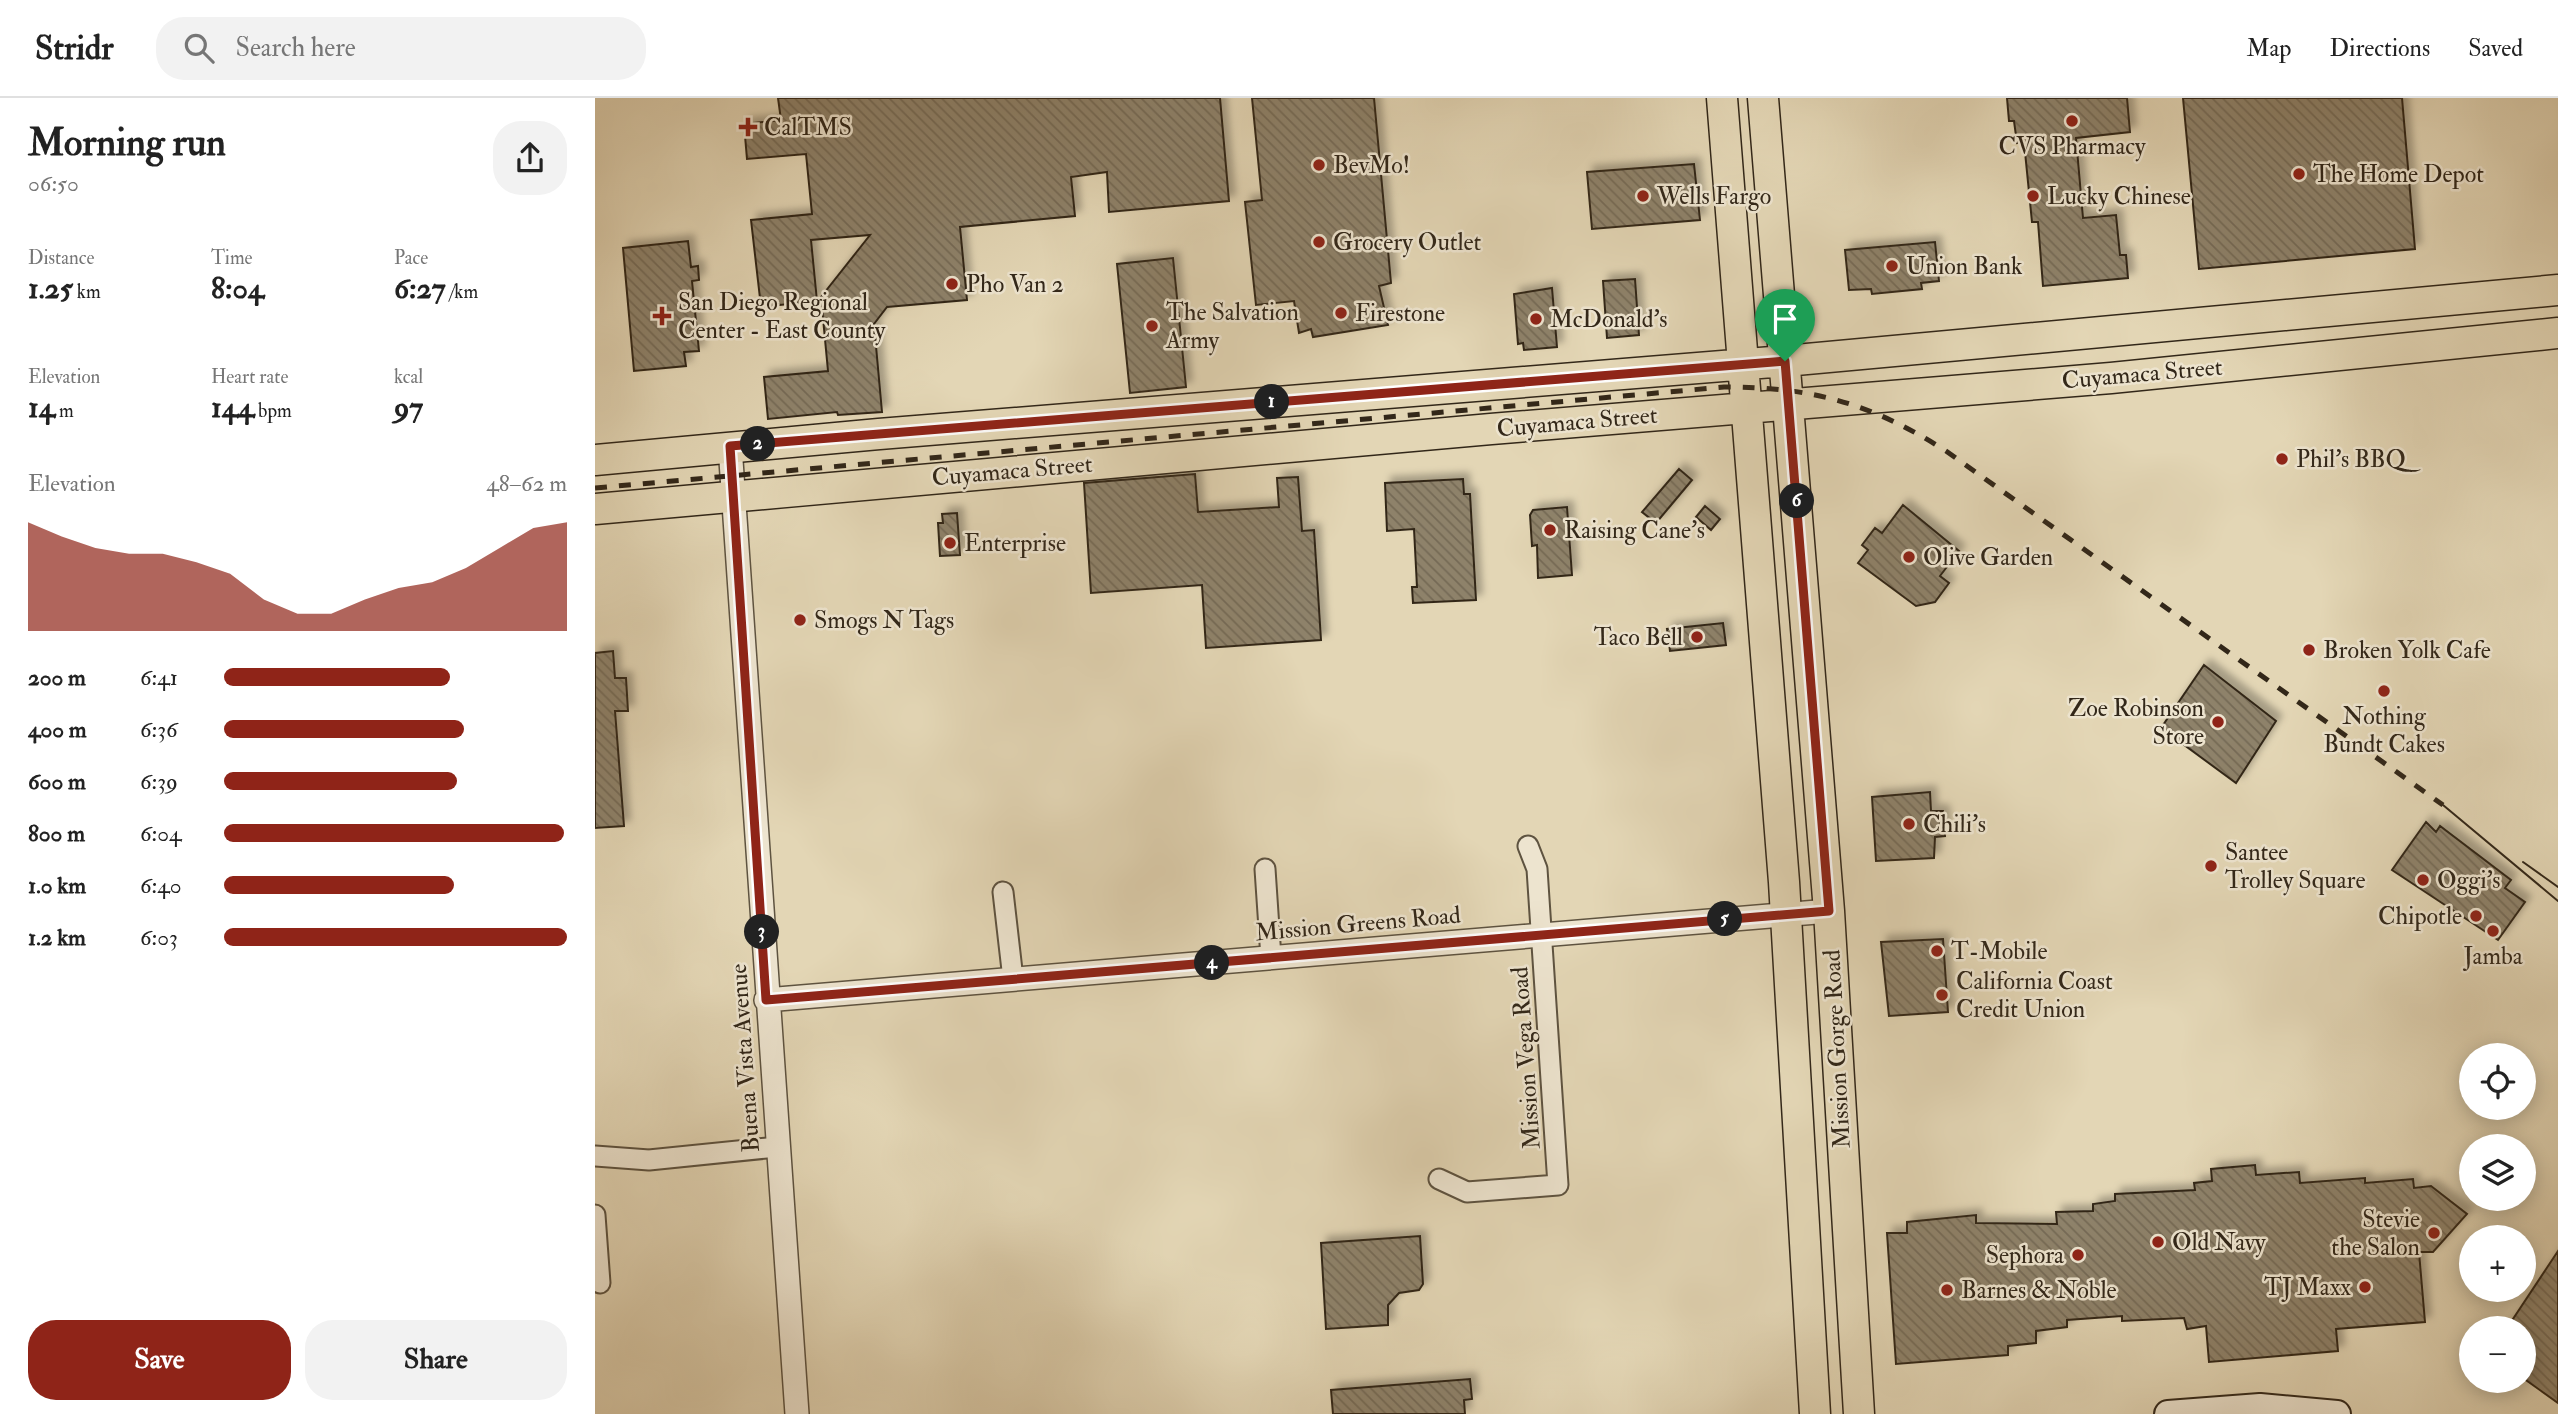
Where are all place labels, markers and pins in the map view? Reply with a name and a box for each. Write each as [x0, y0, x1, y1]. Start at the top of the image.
place label: CalTMS [764, 112, 852, 143]
marker: CVS Pharmacy [2064, 113, 2080, 129]
marker: CalTMS [738, 117, 758, 137]
place label: CVS Pharmacy [1998, 131, 2146, 162]
place label: BevMo! [1333, 150, 1410, 181]
marker: BevMo! [1311, 157, 1327, 173]
place label: The Home Depot [2313, 159, 2484, 190]
marker: The Home Depot [2291, 166, 2307, 182]
place label: Wells Fargo [1656, 181, 1771, 212]
place label: Lucky Chinese [2047, 181, 2191, 212]
marker: Wells Fargo [1635, 188, 1651, 204]
marker: Lucky Chinese [2025, 188, 2041, 204]
place label: Grocery Outlet [1333, 227, 1482, 258]
marker: Grocery Outlet [1311, 234, 1327, 250]
place label: Union Bank [1906, 251, 2023, 282]
marker: Union Bank [1884, 258, 1900, 274]
place label: Pho Van 2 [966, 269, 1064, 300]
marker: Pho Van 2 [944, 276, 960, 292]
place label: San Diego Regional Center - East County [678, 287, 886, 346]
pin [1755, 289, 1815, 361]
place label: The Salvation Army [1165, 297, 1299, 356]
place label: Firestone [1355, 298, 1445, 329]
place label: McDonald's [1550, 304, 1668, 335]
marker: Firestone [1333, 305, 1349, 321]
marker: San Diego Regional Center - East County [652, 306, 672, 326]
marker: McDonald's [1528, 311, 1544, 327]
marker: The Salvation Army [1144, 318, 1160, 334]
pin: 1 [1255, 384, 1289, 420]
pin: 2 [741, 426, 775, 462]
place label: Phil's BBQ [2296, 444, 2421, 475]
marker: Phil's BBQ [2274, 451, 2290, 467]
pin: 6 [1779, 484, 1815, 518]
place label: Raising Cane's [1564, 515, 1705, 546]
marker: Raising Cane's [1542, 522, 1558, 538]
place label: Enterprise [964, 528, 1066, 559]
marker: Enterprise [942, 535, 958, 551]
place label: Olive Garden [1923, 542, 2053, 573]
marker: Olive Garden [1901, 549, 1917, 565]
place label: Smogs N Tags [814, 605, 954, 636]
marker: Smogs N Tags [792, 612, 808, 628]
place label: Taco Bell [1594, 622, 1683, 653]
marker: Taco Bell [1689, 629, 1705, 645]
place label: Broken Yolk Cafe [2323, 635, 2491, 666]
marker: Broken Yolk Cafe [2301, 642, 2317, 658]
marker: Nothing Bundt Cakes [2376, 683, 2392, 699]
place label: Zoe Robinson Store [2068, 693, 2204, 752]
place label: Nothing Bundt Cakes [2323, 701, 2445, 760]
marker: Zoe Robinson Store [2210, 714, 2226, 730]
place label: Chili's [1923, 809, 1986, 840]
marker: Chili's [1901, 816, 1917, 832]
place label: Santee Trolley Square [2225, 837, 2365, 896]
marker: Santee Trolley Square [2203, 858, 2219, 874]
place label: Oggi's [2437, 865, 2501, 896]
marker: Oggi's [2415, 872, 2431, 888]
place label: Chipotle [2378, 901, 2462, 932]
pin: 5 [1707, 902, 1743, 936]
marker: Chipotle [2468, 908, 2484, 924]
pin: 3 [745, 914, 779, 950]
marker: Jamba [2485, 923, 2501, 939]
place label: T-Mobile [1951, 936, 2047, 967]
place label: Jamba [2462, 941, 2524, 972]
marker: T-Mobile [1929, 943, 1945, 959]
pin: 4 [1195, 946, 1229, 980]
place label: California Coast Credit Union [1956, 966, 2113, 1025]
marker: California Coast Credit Union [1934, 987, 1950, 1003]
place label: Stevie the Salon [2331, 1204, 2420, 1263]
marker: Stevie the Salon [2426, 1225, 2442, 1241]
place label: Old Navy [2172, 1227, 2266, 1258]
marker: Old Navy [2150, 1234, 2166, 1250]
place label: Sephora [1986, 1240, 2065, 1271]
marker: Sephora [2070, 1247, 2086, 1263]
place label: TJ Maxx [2264, 1272, 2351, 1303]
place label: Barnes & Noble [1961, 1275, 2117, 1306]
marker: TJ Maxx [2357, 1279, 2373, 1295]
marker: Barnes & Noble [1939, 1282, 1955, 1298]

